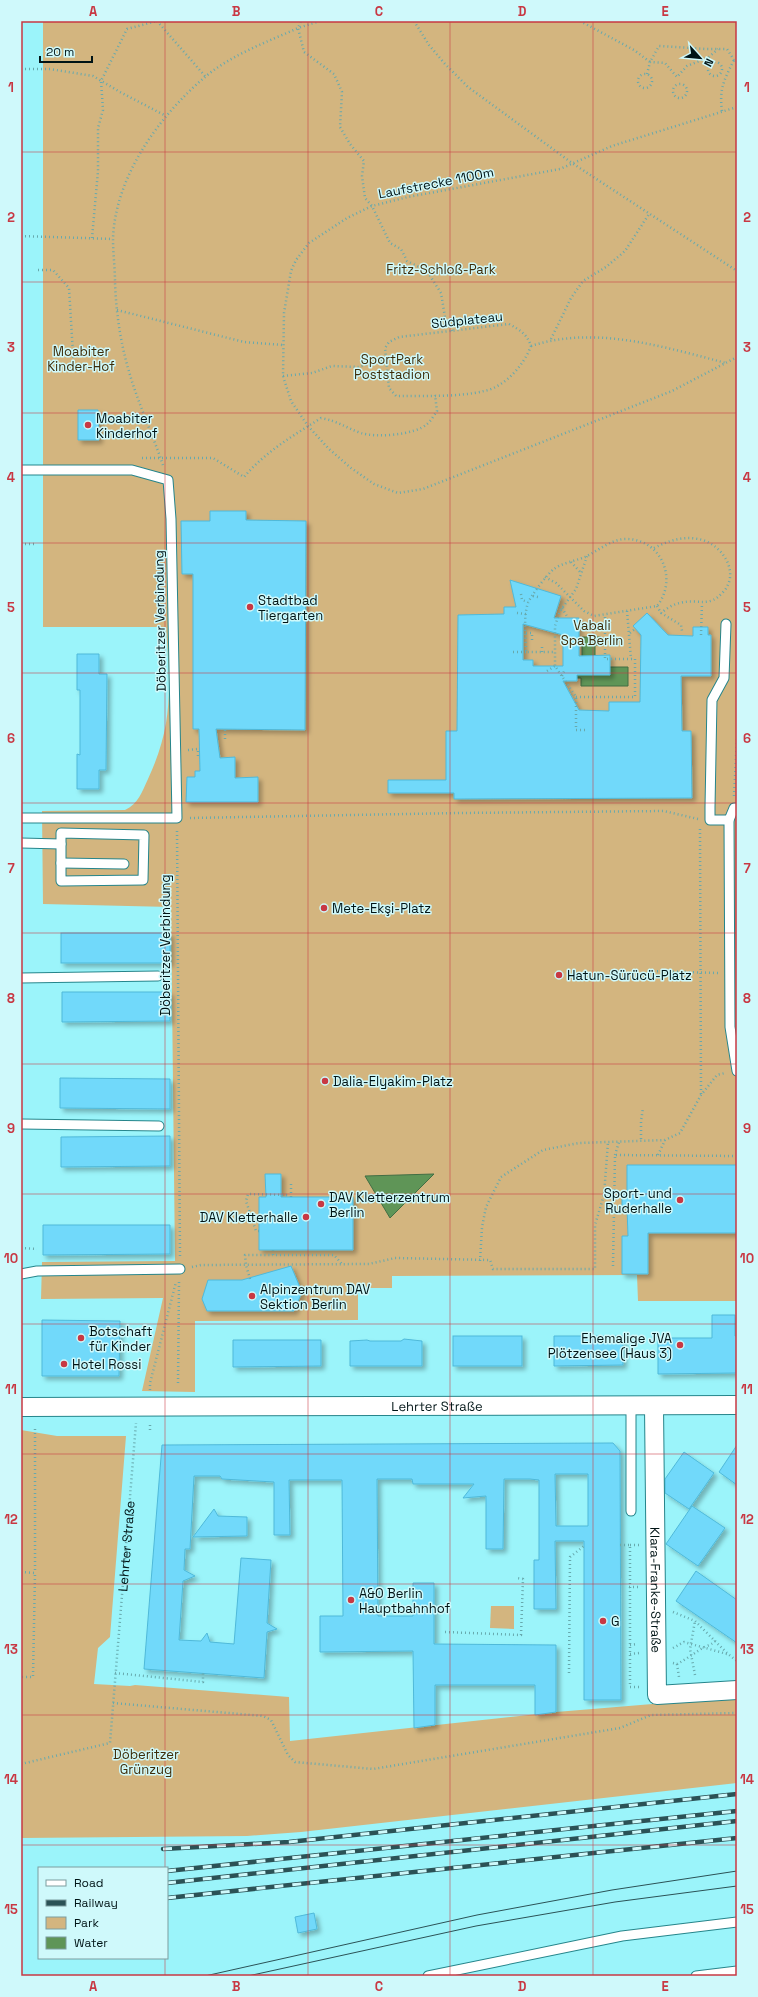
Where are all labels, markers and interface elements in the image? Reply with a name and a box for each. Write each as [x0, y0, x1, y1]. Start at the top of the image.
text: A [89, 3, 98, 20]
text: B [232, 3, 241, 20]
text: C [375, 3, 383, 20]
text: D [518, 3, 527, 20]
text: E [661, 3, 669, 20]
scale bar [40, 38, 92, 64]
north arrow [680, 38, 720, 78]
text: 20 m [46, 44, 74, 60]
text: N [701, 56, 717, 69]
text: 1 [8, 79, 14, 96]
text: 1 [744, 79, 750, 96]
street label: Laufstrecke 1100m [377, 163, 495, 203]
text: 2 [7, 209, 15, 226]
text: 2 [743, 209, 751, 226]
park label: Fritz-Schloß-Park [386, 261, 496, 278]
street label: Südplateau [430, 308, 504, 332]
text: 3 [7, 339, 15, 356]
text: 3 [743, 339, 751, 356]
park label: Moabiter Kinder-Hof [47, 343, 115, 375]
park label: SportPark Poststadion [354, 351, 430, 383]
place label: Moabiter Kinderhof [96, 410, 158, 442]
marker: Moabiter Kinderhof [83, 420, 93, 430]
text: 4 [7, 469, 15, 486]
text: 4 [743, 469, 751, 486]
street label: Döberitzer Verbindung [150, 550, 170, 692]
place label: Stadtbad Tiergarten [258, 592, 323, 624]
text: 5 [7, 599, 15, 616]
text: 5 [743, 599, 751, 616]
marker: Stadtbad Tiergarten [245, 602, 255, 612]
park label: Vabali Spa Berlin [561, 617, 623, 649]
text: 6 [7, 730, 15, 747]
text: 6 [743, 730, 751, 747]
text: 7 [7, 860, 15, 877]
text: 7 [743, 860, 751, 877]
street label: Döberitzer Verbindung [157, 874, 174, 1016]
place label: Mete-Ekşi-Platz [332, 900, 431, 917]
marker: Mete-Ekşi-Platz [319, 903, 329, 913]
place label: Hatun-Sürücü-Platz [567, 967, 692, 984]
marker: Hatun-Sürücü-Platz [554, 970, 564, 980]
text: 8 [7, 990, 15, 1007]
text: 8 [743, 990, 751, 1007]
place label: Dalia-Elyakim-Platz [333, 1073, 453, 1090]
marker: Dalia-Elyakim-Platz [320, 1076, 330, 1086]
text: 9 [7, 1120, 15, 1137]
text: 9 [743, 1120, 751, 1137]
place label: Sport- und Ruderhalle [604, 1185, 672, 1217]
place label: DAV Kletterzentrum Berlin [329, 1189, 450, 1221]
marker: Sport- und Ruderhalle [675, 1195, 685, 1205]
marker: DAV Kletterzentrum Berlin [316, 1199, 326, 1209]
place label: DAV Kletterhalle [200, 1209, 298, 1226]
marker: DAV Kletterhalle [301, 1212, 311, 1222]
text: 10 [4, 1250, 18, 1267]
text: 10 [740, 1250, 754, 1267]
place label: Alpinzentrum DAV Sektion Berlin [260, 1281, 370, 1313]
marker: Alpinzentrum DAV Sektion Berlin [247, 1291, 257, 1301]
place label: Botschaft für Kinder [89, 1323, 153, 1355]
place label: Ehemalige JVA Plötzensee (Haus 3) [548, 1330, 672, 1362]
marker: Botschaft für Kinder [76, 1333, 86, 1343]
marker: Ehemalige JVA Plötzensee (Haus 3) [675, 1340, 685, 1350]
place label: Hotel Rossi [72, 1356, 141, 1373]
marker: Hotel Rossi [59, 1359, 69, 1369]
text: 11 [5, 1381, 17, 1398]
text: 11 [741, 1381, 753, 1398]
street label: Lehrter Straße [391, 1397, 483, 1414]
street label: Lehrter Straße [114, 1500, 138, 1592]
text: 12 [4, 1511, 18, 1528]
text: 12 [740, 1511, 754, 1528]
street label: Klara-Franke-Straße [647, 1527, 665, 1653]
place label: A&O Berlin Hauptbahnhof [359, 1585, 450, 1617]
marker: A&O Berlin Hauptbahnhof [346, 1595, 356, 1605]
place label: G [611, 1613, 620, 1630]
marker: G [598, 1616, 608, 1626]
text: 13 [4, 1641, 18, 1658]
text: 13 [740, 1641, 754, 1658]
park label: Döberitzer Grünzug [113, 1746, 179, 1778]
text: 14 [4, 1771, 18, 1788]
text: 14 [740, 1771, 754, 1788]
legend [38, 1867, 168, 1959]
text: Road [74, 1875, 103, 1891]
text: Railway [74, 1895, 118, 1911]
text: 15 [4, 1901, 18, 1918]
text: 15 [740, 1901, 754, 1918]
text: Park [74, 1915, 99, 1931]
text: Water [74, 1935, 108, 1951]
text: A [89, 1978, 98, 1995]
text: B [232, 1978, 241, 1995]
text: C [375, 1978, 383, 1995]
text: D [518, 1978, 527, 1995]
text: E [661, 1978, 669, 1995]

